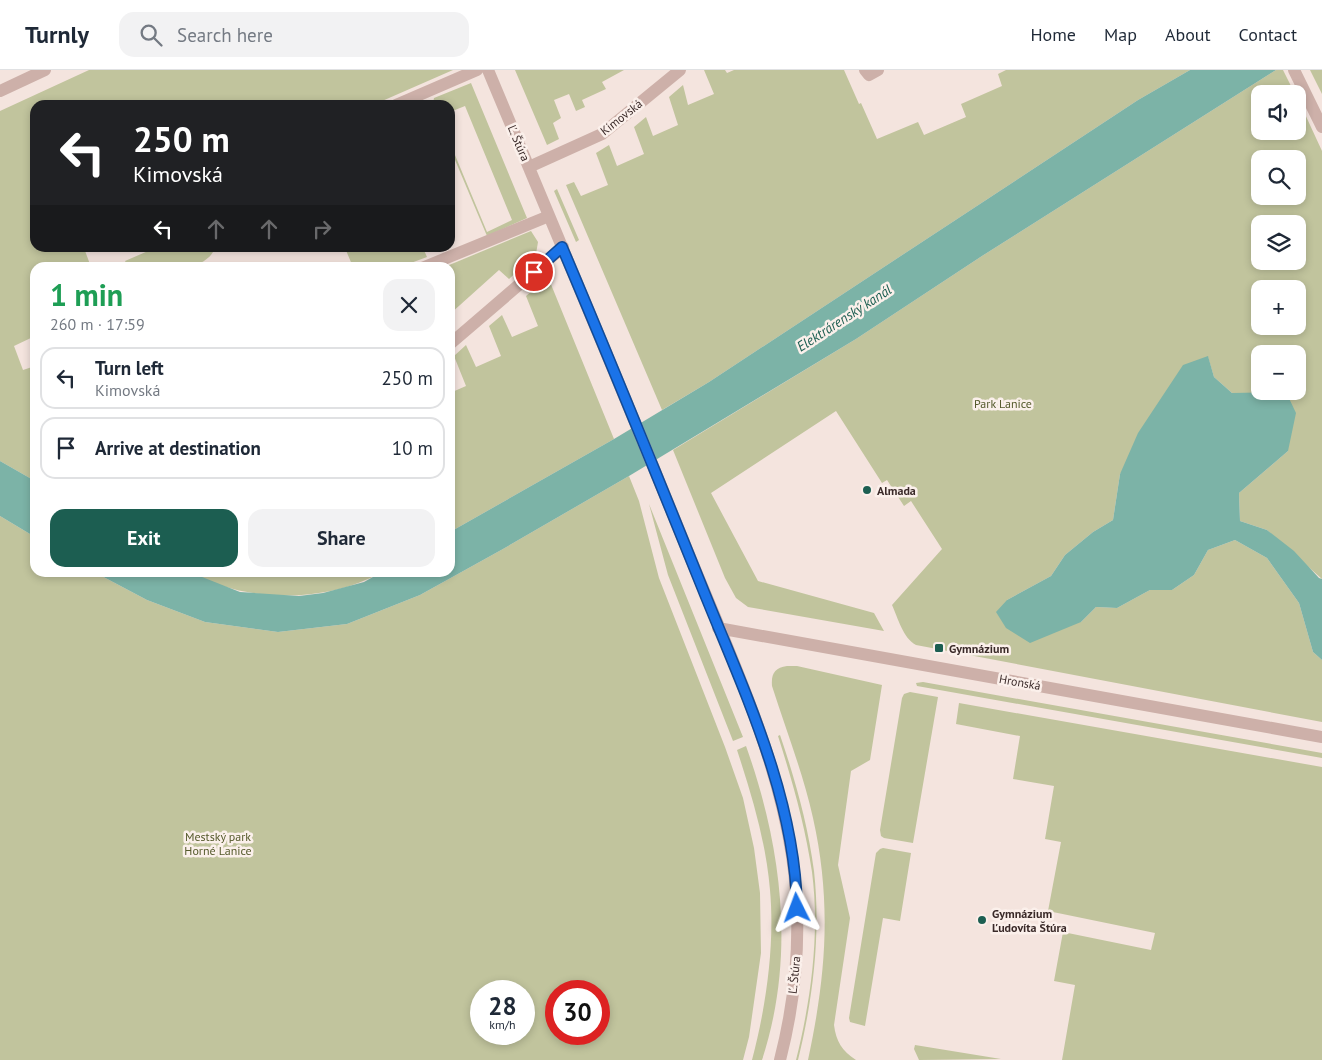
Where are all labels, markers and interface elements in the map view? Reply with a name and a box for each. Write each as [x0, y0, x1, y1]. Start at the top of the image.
search box [119, 12, 469, 57]
text: Turnly [25, 19, 89, 50]
icon: search [137, 21, 165, 49]
text: Search here [177, 23, 273, 47]
text: Home [1030, 23, 1076, 46]
text: Map [1104, 23, 1137, 46]
text: About [1165, 23, 1211, 46]
text: Contact [1239, 23, 1297, 46]
map controls [1251, 85, 1306, 400]
button: sound [1251, 85, 1306, 140]
street label: Kimovská [597, 96, 645, 138]
text: 250 m [133, 116, 230, 162]
icon: left [50, 120, 115, 185]
street label: Ľ. Štúra [505, 123, 533, 163]
button: search [1251, 150, 1306, 205]
text: Kimovská [133, 160, 223, 188]
icon: left [149, 215, 177, 243]
icon: ahead [202, 215, 230, 243]
icon: ahead [255, 215, 283, 243]
icon: right [308, 215, 336, 243]
button: layers [1251, 215, 1306, 270]
pin [513, 251, 555, 293]
icon: arrive [520, 258, 548, 286]
text: 1 min [50, 275, 123, 314]
button: close [383, 279, 435, 331]
water label: Elektrárenský kanál [793, 280, 895, 355]
button: + [1251, 280, 1306, 335]
text: 260 m · 17:59 [50, 314, 145, 334]
button: − [1251, 345, 1306, 400]
text: Turn left [95, 356, 164, 380]
icon: left [52, 364, 80, 392]
text: 250 m [381, 366, 433, 390]
text: Kimovská [95, 380, 160, 400]
park label: Park Lanice [974, 396, 1032, 411]
icon: arrive [52, 434, 80, 462]
text: Arrive at destination [95, 436, 261, 460]
text: 10 m [392, 436, 433, 460]
place label: Almada [877, 483, 916, 498]
marker: Almada [861, 484, 873, 496]
button: Exit [50, 509, 238, 567]
button: Share [248, 509, 435, 567]
place label: Gymnázium [949, 641, 1009, 656]
marker: Gymnázium [933, 642, 945, 654]
street label: Hronská [998, 671, 1042, 693]
park label: Mestský park Horné Lanice [184, 829, 252, 858]
position arrow [770, 881, 822, 933]
place label: Gymnázium Ľudovíta Štúra [992, 906, 1067, 935]
marker: Gymnázium Ľudovíta Štúra [976, 914, 988, 926]
street label: Ľ. Štúra [785, 955, 803, 995]
speed limit sign: 30 [545, 980, 610, 1045]
text: 28 [488, 990, 517, 1022]
text: km/h [489, 1017, 516, 1032]

